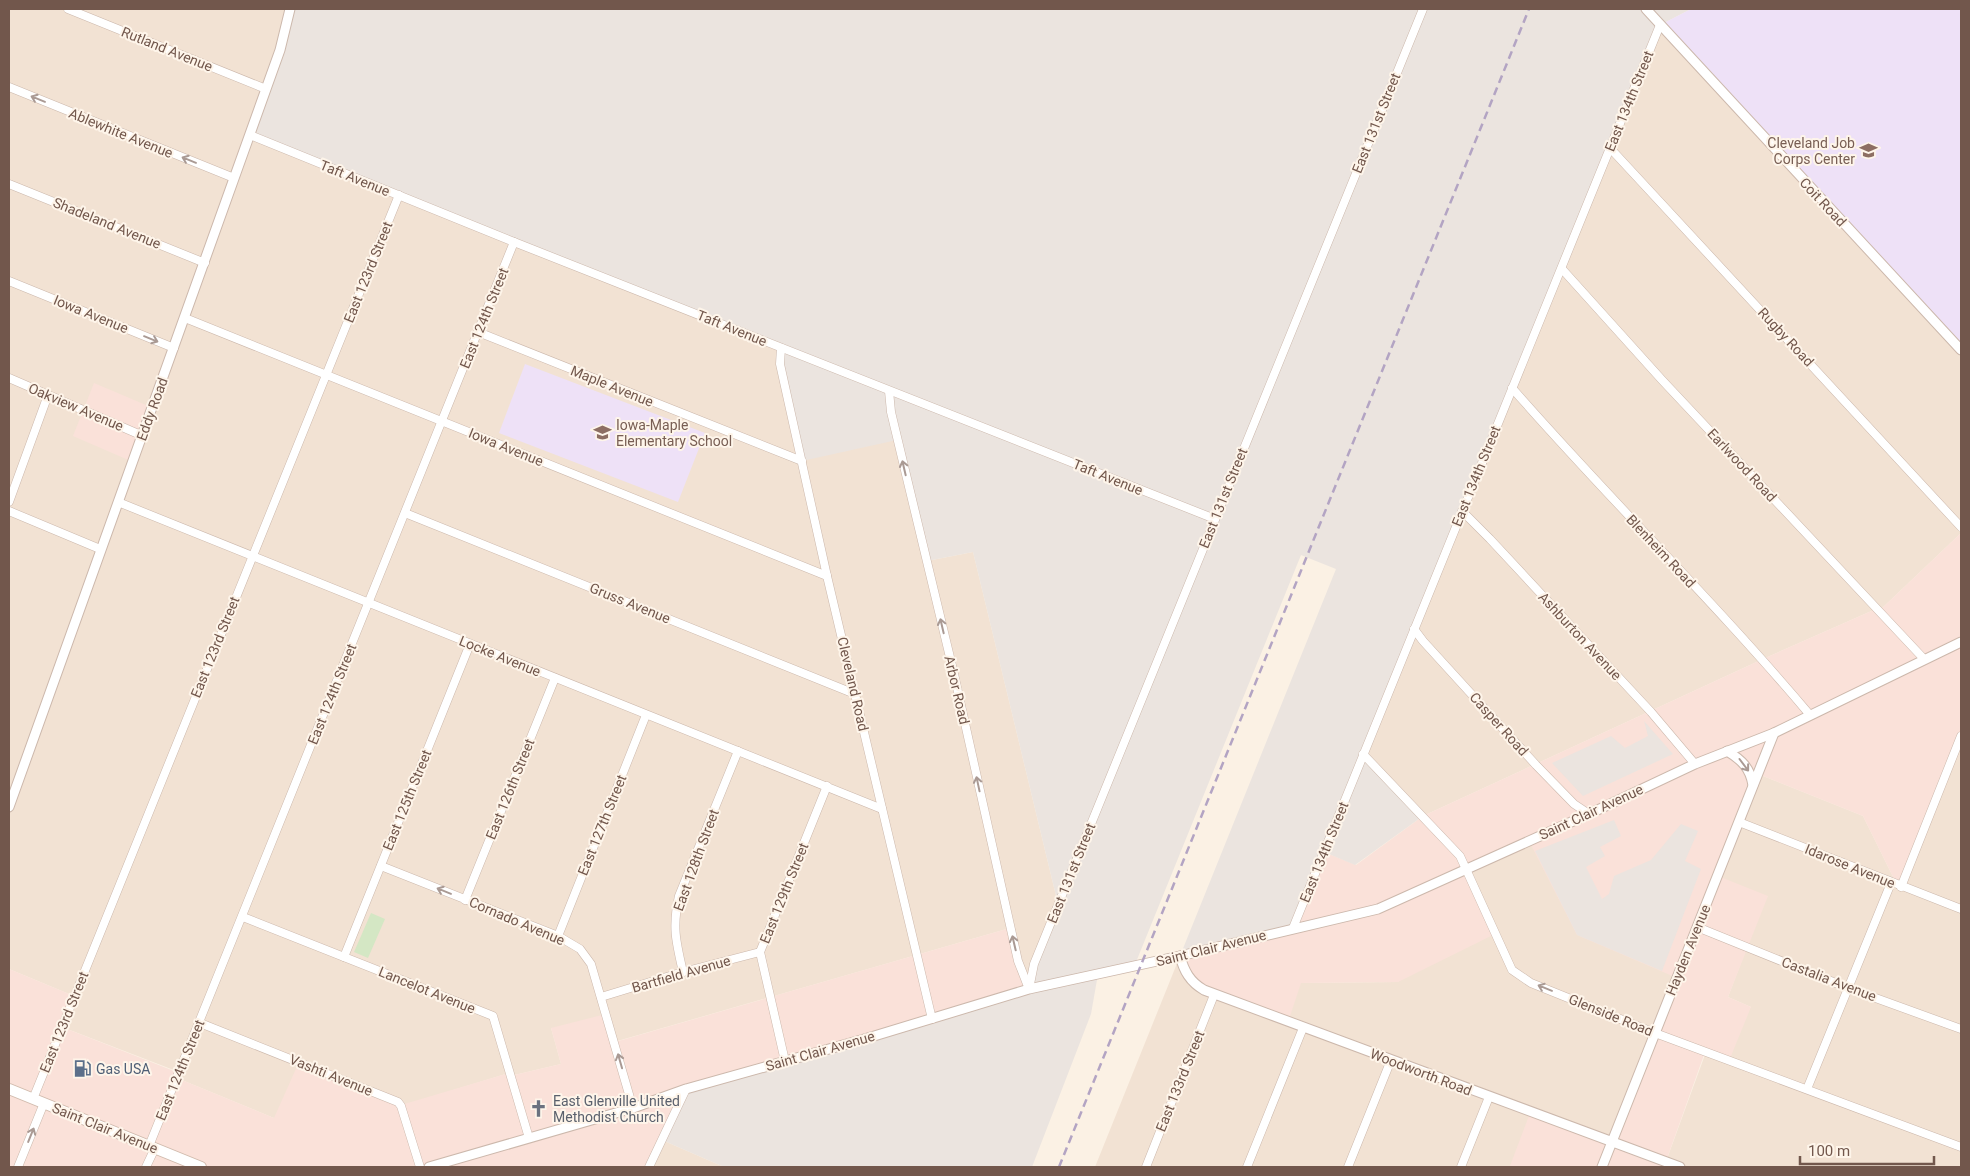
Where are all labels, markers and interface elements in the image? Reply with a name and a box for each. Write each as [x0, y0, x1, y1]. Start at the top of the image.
street label: Rutland Avenue [119, 23, 215, 75]
street label: East 134th Street [1602, 48, 1657, 154]
street label: East 131st Street [1349, 70, 1404, 175]
one-way arrow [31, 94, 47, 103]
street label: Ablewhite Avenue [67, 105, 175, 161]
place label: Cleveland Job Corps Center [1767, 135, 1855, 167]
school or university icon: Cleveland Job Corps Center [1859, 141, 1879, 161]
one-way arrow [182, 155, 197, 164]
street label: Taft Avenue [318, 157, 392, 199]
street label: Coit Road [1796, 174, 1850, 230]
street label: Shadeland Avenue [51, 194, 163, 252]
street label: East 123rd Street [340, 219, 396, 325]
street label: East 124th Street [457, 265, 512, 371]
street label: Iowa Avenue [51, 292, 131, 336]
street label: Rugby Road [1755, 304, 1817, 370]
street label: Taft Avenue [695, 307, 769, 349]
one-way arrow [143, 334, 158, 344]
street label: Maple Avenue [568, 362, 656, 410]
street label: Eddy Road [133, 375, 171, 443]
street label: Oakview Avenue [26, 380, 126, 434]
place label: Iowa-Maple Elementary School [616, 417, 732, 449]
school or university icon: Iowa-Maple Elementary School [592, 423, 612, 443]
street label: East 134th Street [1449, 423, 1504, 529]
street label: Iowa Avenue [466, 425, 546, 469]
street label: Earlwood Road [1704, 425, 1780, 505]
street label: East 131st Street [1196, 445, 1251, 550]
street label: Taft Avenue [1071, 456, 1145, 498]
one-way arrow [899, 460, 908, 476]
street label: Blenheim Road [1623, 511, 1699, 591]
street label: Gruss Avenue [587, 580, 673, 626]
street label: Ashburton Avenue [1535, 589, 1625, 683]
street label: East 123rd Street [187, 594, 243, 700]
one-way arrow [937, 618, 946, 634]
street label: Locke Avenue [457, 632, 543, 680]
street label: Cleveland Road [834, 635, 872, 733]
street label: East 124th Street [305, 641, 360, 747]
street label: Arbor Road [941, 654, 973, 726]
street label: Casper Road [1466, 689, 1532, 759]
street label: East 126th Street [483, 736, 538, 842]
street label: East 125th Street [380, 747, 435, 853]
one-way arrow [1739, 758, 1750, 771]
street label: East 127th Street [575, 772, 630, 878]
one-way arrow [973, 777, 982, 793]
street label: Saint Clair Avenue [1537, 781, 1645, 843]
street label: East 134th Street [1297, 799, 1352, 905]
street label: East 128th Street [670, 807, 722, 913]
street label: East 131st Street [1044, 820, 1099, 925]
street label: East 129th Street [757, 840, 812, 946]
street label: Idarose Avenue [1803, 841, 1897, 891]
one-way arrow [437, 886, 452, 895]
street label: Cornado Avenue [467, 894, 567, 948]
street label: Hayden Avenue [1663, 902, 1713, 998]
street label: Saint Clair Avenue [1154, 927, 1268, 969]
one-way arrow [1009, 935, 1018, 951]
street label: Bartfield Avenue [630, 952, 732, 996]
street label: Castalia Avenue [1780, 954, 1878, 1004]
street label: Lancelot Avenue [376, 963, 478, 1017]
street label: East 123rd Street [36, 969, 92, 1075]
one-way arrow [1537, 983, 1552, 992]
street label: Glenside Road [1566, 991, 1656, 1039]
street label: East 124th Street [153, 1017, 208, 1123]
street label: Saint Clair Avenue [764, 1028, 876, 1074]
street label: East 133rd Street [1152, 1028, 1208, 1134]
street label: Woodworth Road [1368, 1045, 1474, 1099]
street label: Vashti Avenue [287, 1051, 375, 1099]
one-way arrow [614, 1053, 624, 1069]
fuel station icon: Gas USA [72, 1059, 92, 1079]
place label: Gas USA [96, 1061, 150, 1077]
place label: East Glenville United Methodist Church [553, 1093, 680, 1125]
street label: Saint Clair Avenue [50, 1099, 160, 1157]
church icon: East Glenville United Methodist Church [529, 1099, 549, 1119]
one-way arrow [27, 1128, 36, 1143]
scale bar [1800, 1134, 1934, 1166]
text: 100 m [1808, 1142, 1850, 1160]

